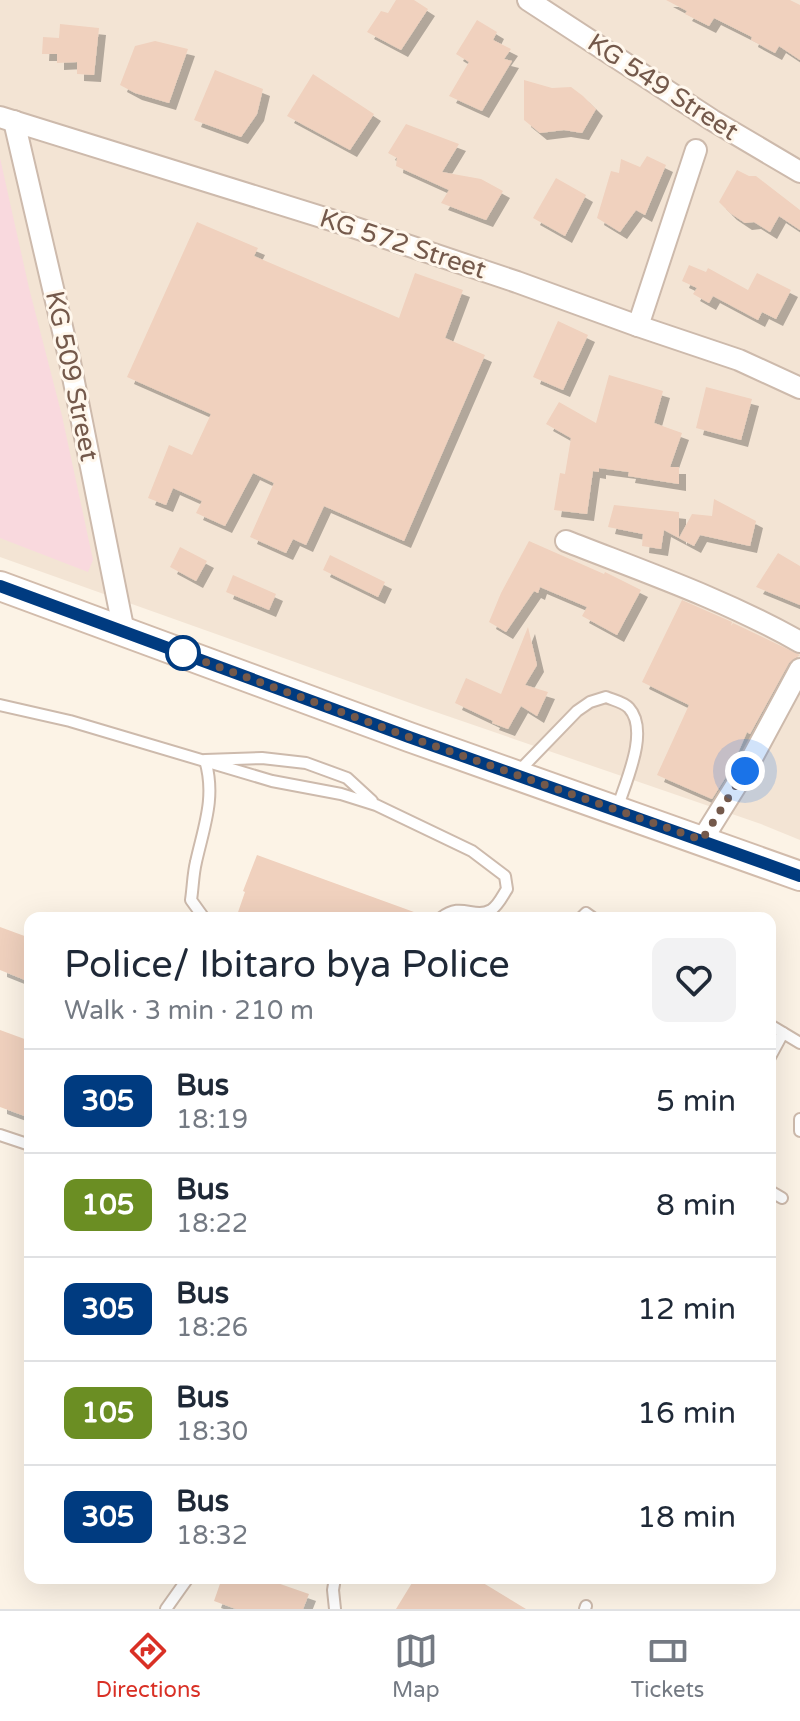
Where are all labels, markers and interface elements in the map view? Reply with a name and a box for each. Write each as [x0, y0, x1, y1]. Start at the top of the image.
street label: KG 549 Street [582, 27, 744, 147]
street label: KG 572 Street [316, 203, 490, 286]
street label: KG 509 Street [39, 288, 105, 464]
unlabelled marker [166, 636, 200, 670]
your location [725, 751, 765, 791]
button: heart [652, 938, 736, 1022]
text: Police/ Ibitaro bya Police [64, 942, 510, 988]
text: Walk · 3 min · 210 m [64, 995, 314, 1026]
text: Bus [176, 1067, 229, 1104]
text: 5 min [656, 1083, 736, 1120]
text: 305 [82, 1084, 134, 1118]
text: 18:19 [176, 1104, 248, 1135]
text: Bus [176, 1171, 229, 1208]
text: 8 min [656, 1187, 736, 1224]
text: 105 [82, 1188, 134, 1222]
text: 18:22 [176, 1208, 248, 1239]
text: Bus [176, 1275, 229, 1312]
text: 12 min [637, 1291, 736, 1328]
text: 305 [82, 1292, 134, 1326]
text: 18:26 [176, 1312, 248, 1343]
text: Bus [176, 1379, 229, 1416]
text: 16 min [637, 1395, 736, 1432]
text: 105 [82, 1396, 134, 1430]
text: 18:30 [176, 1416, 248, 1447]
text: Bus [176, 1483, 229, 1520]
text: 18 min [637, 1499, 736, 1536]
text: 305 [82, 1500, 134, 1534]
text: 18:32 [176, 1520, 248, 1551]
tab: Directions [96, 1629, 201, 1703]
tab: Map [392, 1629, 440, 1703]
tab: Tickets [631, 1629, 704, 1703]

